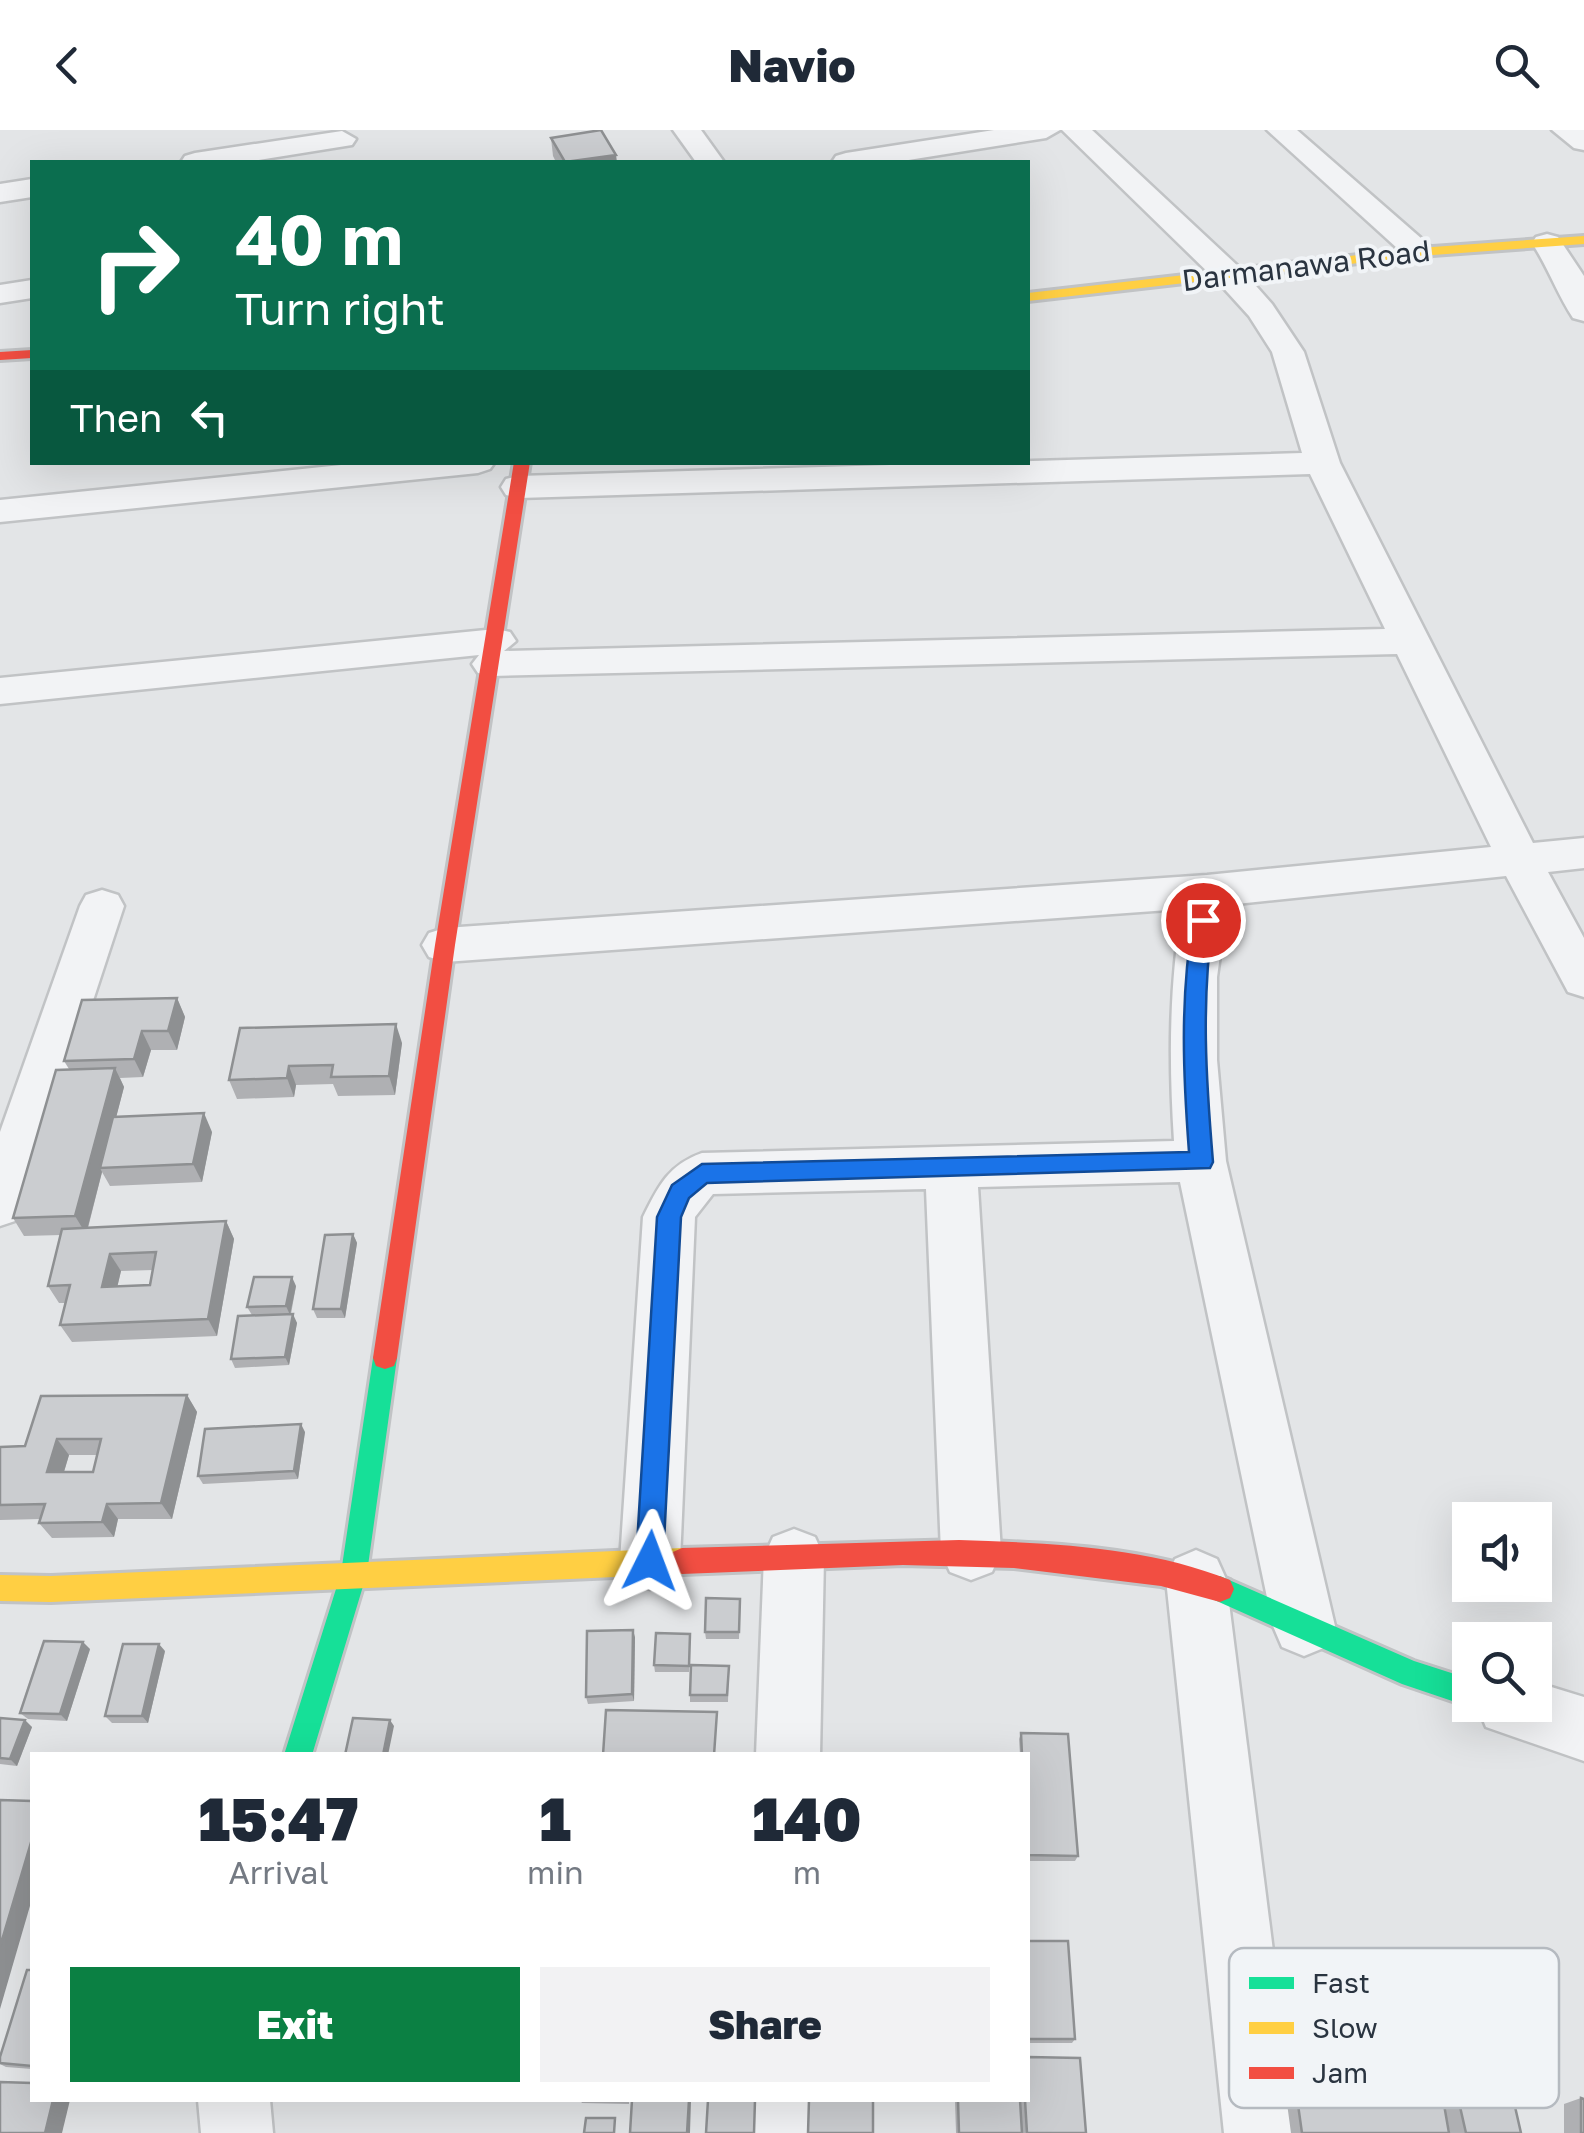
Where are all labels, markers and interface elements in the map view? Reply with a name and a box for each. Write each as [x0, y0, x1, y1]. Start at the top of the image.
icon: back [40, 38, 95, 93]
text: Navio [728, 38, 856, 92]
icon: search [1489, 38, 1544, 93]
text: 40 m [235, 196, 403, 280]
icon: right [70, 200, 200, 330]
street label: Darmanawa Road [1180, 232, 1432, 298]
text: Turn right [235, 281, 445, 335]
icon: left [182, 390, 237, 445]
text: Then [70, 395, 162, 440]
pin [1161, 878, 1246, 963]
icon: arrive [1176, 893, 1231, 948]
map controls [1452, 1502, 1552, 1722]
button: sound [1452, 1502, 1552, 1602]
position arrow [598, 1509, 702, 1613]
button: search [1452, 1622, 1552, 1722]
text: 15:47 [198, 1782, 359, 1854]
text: 1 [540, 1782, 571, 1854]
text: 140 [752, 1782, 862, 1854]
text: Arrival [228, 1853, 329, 1891]
text: min [527, 1853, 584, 1891]
text: m [793, 1853, 821, 1891]
legend [1229, 1948, 1559, 2108]
text: Fast [1312, 1966, 1370, 1999]
button: Exit [70, 1967, 520, 2082]
button: Share [540, 1967, 990, 2082]
text: Slow [1312, 2011, 1378, 2044]
text: Jam [1312, 2056, 1368, 2089]

